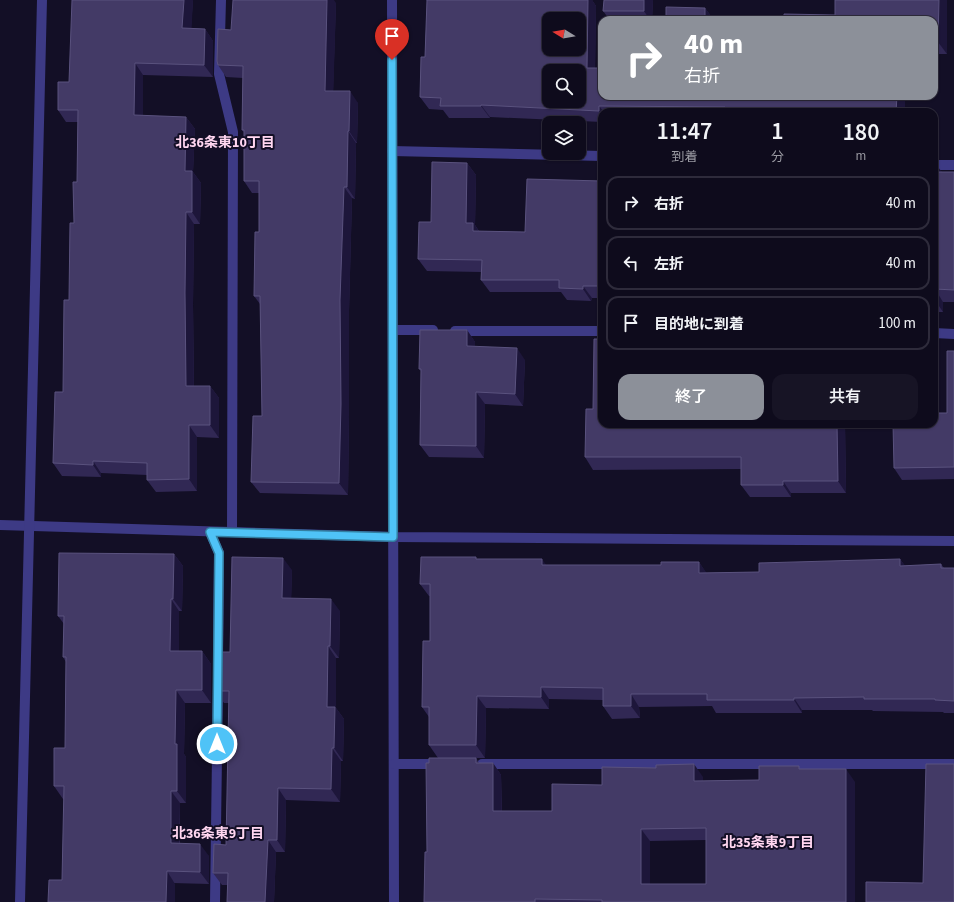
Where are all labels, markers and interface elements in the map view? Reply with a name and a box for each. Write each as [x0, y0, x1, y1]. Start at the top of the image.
north arrow [542, 12, 586, 56]
map controls [542, 12, 586, 160]
pin [375, 19, 409, 60]
text: 40 m [684, 24, 743, 64]
icon: arrive [381, 25, 403, 47]
icon: right [618, 32, 670, 84]
button: search [542, 64, 586, 108]
text: 右折 [684, 64, 720, 89]
text: 11:47 [657, 114, 712, 149]
text: 1 [771, 114, 784, 149]
text: 180 [843, 115, 879, 150]
button: layers [542, 116, 586, 160]
district label: 北36条東10丁目 [175, 133, 275, 153]
text: m [856, 147, 866, 165]
text: 到着 [671, 148, 697, 166]
text: 分 [771, 148, 784, 166]
icon: right [620, 192, 642, 214]
text: 40 m [886, 193, 916, 214]
text: 右折 [654, 194, 684, 215]
icon: left [620, 252, 642, 274]
text: 40 m [886, 253, 916, 274]
text: 左折 [654, 254, 684, 275]
icon: arrive [620, 312, 642, 334]
text: 100 m [878, 313, 916, 334]
text: 目的地に到着 [654, 314, 744, 335]
button: 終了 [618, 374, 764, 420]
button: 共有 [772, 374, 918, 420]
position arrow [196, 723, 238, 765]
district label: 北36条東9丁目 [172, 824, 264, 844]
district label: 北35条東9丁目 [722, 833, 814, 853]

